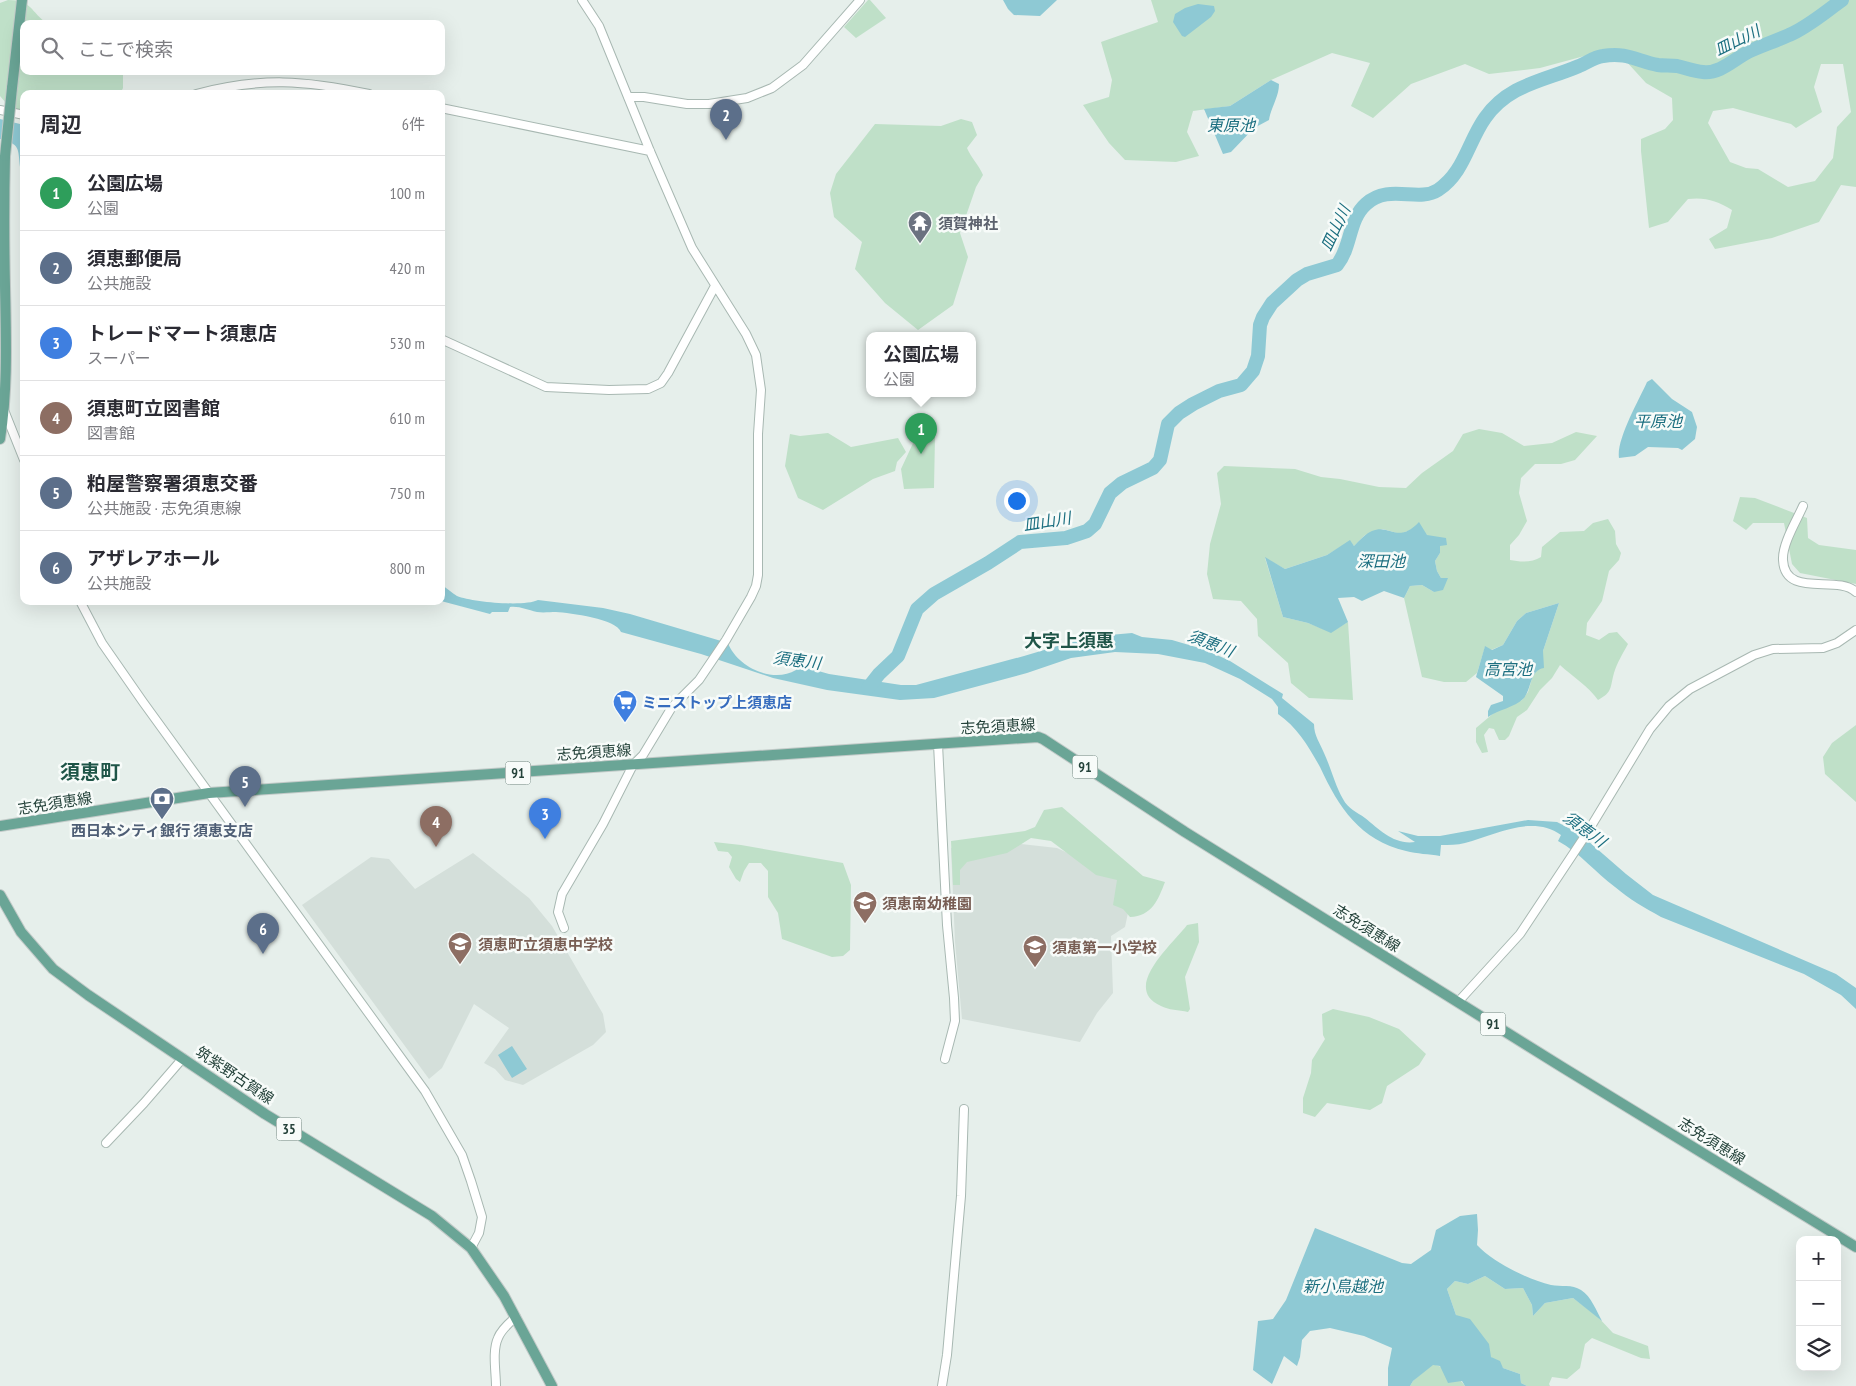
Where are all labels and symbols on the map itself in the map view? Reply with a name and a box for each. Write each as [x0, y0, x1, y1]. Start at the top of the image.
water label: 皿山川 [1711, 20, 1765, 60]
pin: 2 [710, 99, 742, 140]
water label: 東原池 [1207, 115, 1257, 135]
water label: 皿山川 [1316, 200, 1355, 254]
temple icon: 須賀神社 [907, 210, 933, 244]
place label: 須賀神社 [938, 214, 998, 233]
water label: 平原池 [1634, 411, 1684, 431]
pin: 1 [905, 413, 937, 454]
your location [1004, 488, 1030, 514]
water label: 皿山川 [1022, 507, 1074, 535]
water label: 深田池 [1357, 551, 1407, 571]
water label: 須恵川 [1185, 625, 1239, 662]
district label: 大字上須惠 [1024, 629, 1114, 652]
water label: 須恵川 [772, 647, 824, 673]
water label: 高宮池 [1484, 659, 1534, 679]
supermarket icon: ミニストップ上須恵店 [612, 689, 638, 723]
place label: ミニストップ上須恵店 [642, 693, 792, 712]
street label: 志免須恵線 [960, 715, 1036, 737]
street label: 志免須恵線 [556, 740, 632, 764]
road number: 91 [1072, 756, 1098, 779]
district label: 須恵町 [60, 759, 120, 785]
road number: 91 [506, 761, 530, 784]
pin: 5 [229, 766, 261, 807]
bank icon: 西日本シティ銀行 須恵支店 [149, 786, 175, 820]
street label: 志免須恵線 [16, 788, 94, 818]
pin: 3 [529, 798, 561, 839]
pin: 4 [420, 806, 452, 847]
water label: 須恵川 [1560, 807, 1612, 852]
place label: 西日本シティ銀行 須恵支店 [71, 821, 253, 840]
school or university icon: 須恵南幼稚園 [852, 890, 878, 924]
place label: 須恵南幼稚園 [882, 894, 972, 913]
street label: 志免須恵線 [1330, 900, 1404, 956]
pin: 6 [247, 913, 279, 954]
school or university icon: 須恵町立須恵中学校 [447, 931, 473, 965]
school or university icon: 須恵第一小学校 [1022, 934, 1048, 968]
place label: 須恵町立須恵中学校 [478, 935, 613, 954]
place label: 須恵第一小学校 [1052, 938, 1157, 957]
road number: 91 [1480, 1012, 1506, 1036]
street label: 筑紫野古賀線 [192, 1042, 278, 1108]
street label: 志免須恵線 [1675, 1113, 1749, 1169]
road number: 35 [276, 1118, 302, 1140]
water label: 新小鳥越池 [1303, 1276, 1385, 1296]

